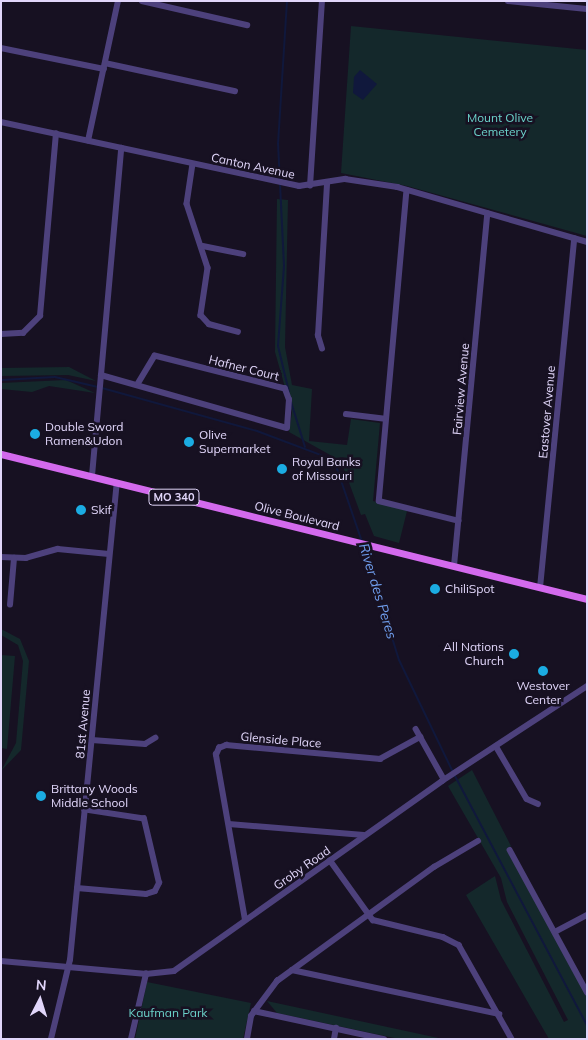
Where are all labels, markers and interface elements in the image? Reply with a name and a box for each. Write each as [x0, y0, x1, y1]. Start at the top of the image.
park label: Mount Olive Cemetery [467, 111, 533, 139]
street label: Canton Avenue [210, 150, 296, 182]
street label: Fairview Avenue [450, 342, 472, 436]
street label: Hafner Court [207, 352, 281, 384]
street label: Eastover Avenue [536, 365, 558, 459]
place label: Double Sword Ramen&Udon [45, 420, 124, 448]
marker: Double Sword Ramen&Udon [29, 428, 41, 440]
place label: Olive Supermarket [199, 428, 270, 456]
marker: Olive Supermarket [183, 436, 195, 448]
place label: Royal Banks of Missouri [292, 455, 361, 483]
marker: Royal Banks of Missouri [276, 463, 288, 475]
road number: MO 340 [148, 488, 200, 506]
street label: Olive Boulevard [253, 498, 341, 534]
place label: Skif [91, 503, 112, 517]
marker: Skif [75, 504, 87, 516]
water label: River des Peres [355, 541, 401, 641]
place label: ChiliSpot [445, 582, 494, 596]
marker: ChiliSpot [429, 583, 441, 595]
place label: All Nations Church [443, 640, 504, 668]
marker: All Nations Church [508, 648, 520, 660]
marker: Westover Center [537, 665, 549, 677]
place label: Westover Center [516, 679, 570, 707]
street label: 81st Avenue [73, 689, 93, 759]
street label: Glenside Place [240, 729, 322, 751]
place label: Brittany Woods Middle School [51, 782, 138, 810]
marker: Brittany Woods Middle School [35, 790, 47, 802]
street label: Groby Road [271, 843, 333, 893]
north arrow [15, 975, 65, 1025]
text: N [35, 976, 47, 994]
park label: Kaufman Park [129, 1006, 207, 1020]

